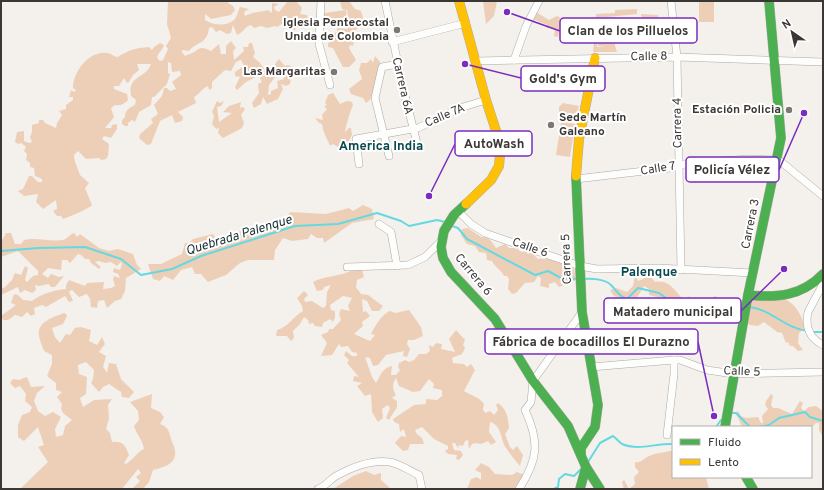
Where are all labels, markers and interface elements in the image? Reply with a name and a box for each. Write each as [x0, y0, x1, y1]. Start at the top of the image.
north arrow [772, 12, 812, 52]
place label: Iglesia Pentecostal Unida de Colombia [283, 15, 389, 45]
text: N [780, 17, 794, 33]
callout: Clan de los Pilluelos [560, 18, 697, 43]
text: Clan de los Pilluelos [568, 24, 688, 40]
marker: Iglesia Pentecostal Unida de Colombia [392, 25, 402, 35]
street label: Calle 8 [630, 49, 668, 65]
street label: Carrera 6A [388, 56, 416, 116]
place label: Las Margaritas [243, 64, 326, 80]
callout: Gold's Gym [521, 66, 605, 91]
marker: Las Margaritas [329, 67, 339, 77]
text: Gold's Gym [529, 72, 597, 88]
street label: Carrera 4 [670, 97, 686, 149]
street label: Calle 7A [422, 100, 468, 132]
place label: Estación Policia [692, 102, 781, 118]
marker: Estación Policia [784, 105, 794, 115]
place label: Sede Martín Galeano [559, 110, 626, 140]
marker: Sede Martín Galeano [546, 120, 556, 130]
callout: AutoWash [455, 131, 532, 156]
text: AutoWash [464, 137, 524, 153]
district label: America India [339, 139, 423, 155]
callout: Policía Vélez [686, 157, 779, 182]
street label: Calle 7 [639, 158, 677, 180]
text: Policía Vélez [694, 163, 770, 179]
street label: Carrera 3 [738, 198, 764, 250]
water label: Quebrada Palenque [184, 212, 294, 260]
street label: Carrera 5 [558, 233, 576, 285]
street label: Calle 6 [510, 234, 550, 262]
street label: Carrera 6 [451, 251, 495, 299]
district label: Palenque [621, 265, 677, 281]
callout: Matadero municipal [604, 298, 741, 323]
text: Matadero municipal [613, 305, 733, 321]
callout: Fábrica de bocadillos El Durazno [485, 329, 698, 354]
text: Fábrica de bocadillos El Durazno [492, 335, 690, 351]
street label: Calle 5 [723, 363, 761, 381]
legend [672, 426, 812, 478]
text: Fluido [708, 435, 741, 451]
text: Lento [708, 455, 739, 471]

